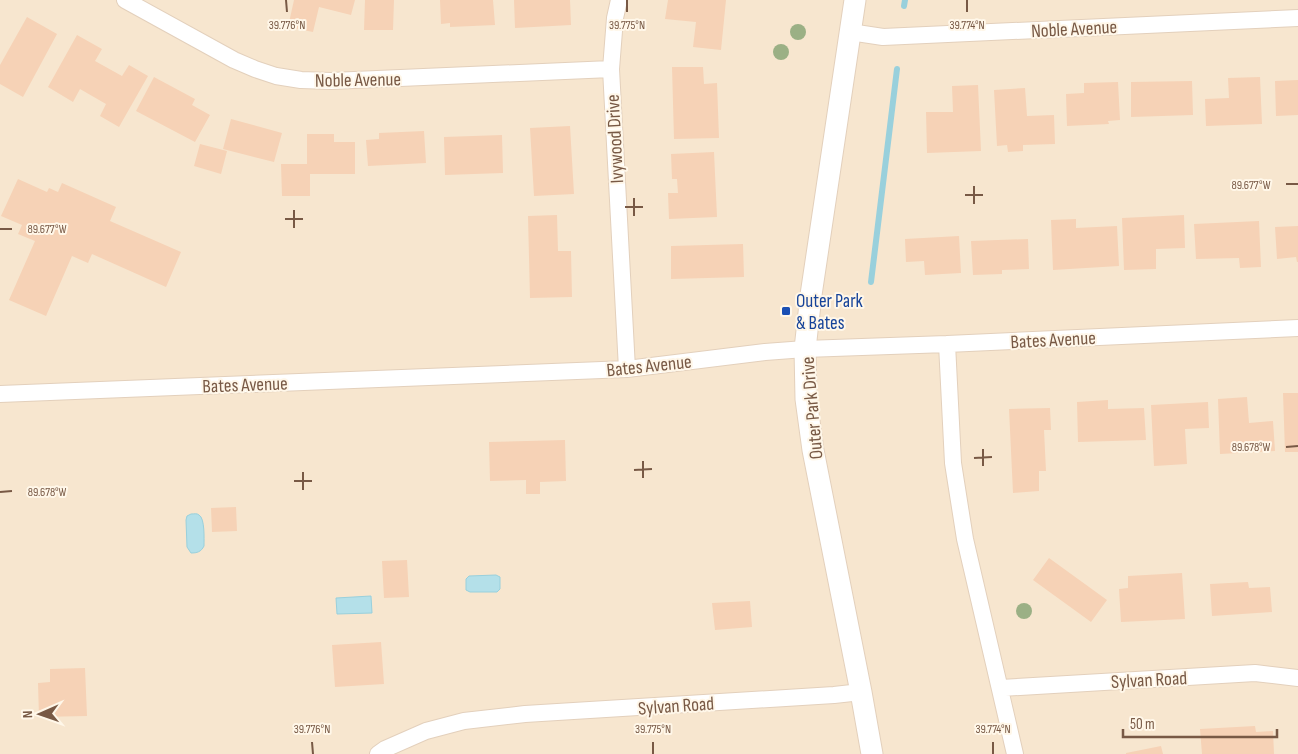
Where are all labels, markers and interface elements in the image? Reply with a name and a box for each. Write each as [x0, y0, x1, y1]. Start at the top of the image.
street label: Noble Avenue [1030, 16, 1118, 43]
text: 39.776°N [269, 18, 305, 33]
text: 39.775°N [609, 18, 645, 33]
text: 39.774°N [949, 18, 985, 33]
street label: Noble Avenue [315, 68, 401, 93]
street label: Ivywood Drive [602, 94, 629, 184]
text: 89.677°W [1232, 178, 1271, 193]
text: 89.677°W [28, 222, 67, 237]
place label: Outer Park & Bates [796, 290, 864, 335]
marker: Outer Park & Bates [780, 305, 792, 317]
street label: Bates Avenue [1010, 327, 1096, 354]
street label: Bates Avenue [605, 351, 693, 382]
street label: Outer Park Drive [797, 356, 828, 460]
street label: Bates Avenue [202, 373, 288, 398]
text: 89.678°W [1232, 440, 1271, 455]
text: 89.678°W [28, 485, 67, 500]
street label: Sylvan Road [1110, 667, 1188, 694]
north arrow [15, 689, 65, 739]
street label: Sylvan Road [637, 692, 715, 721]
scale bar [1123, 706, 1277, 738]
text: N [19, 710, 36, 718]
text: 50 m [1130, 715, 1155, 734]
text: 39.776°N [294, 722, 330, 737]
text: 39.775°N [635, 722, 671, 737]
text: 39.774°N [975, 722, 1011, 737]

